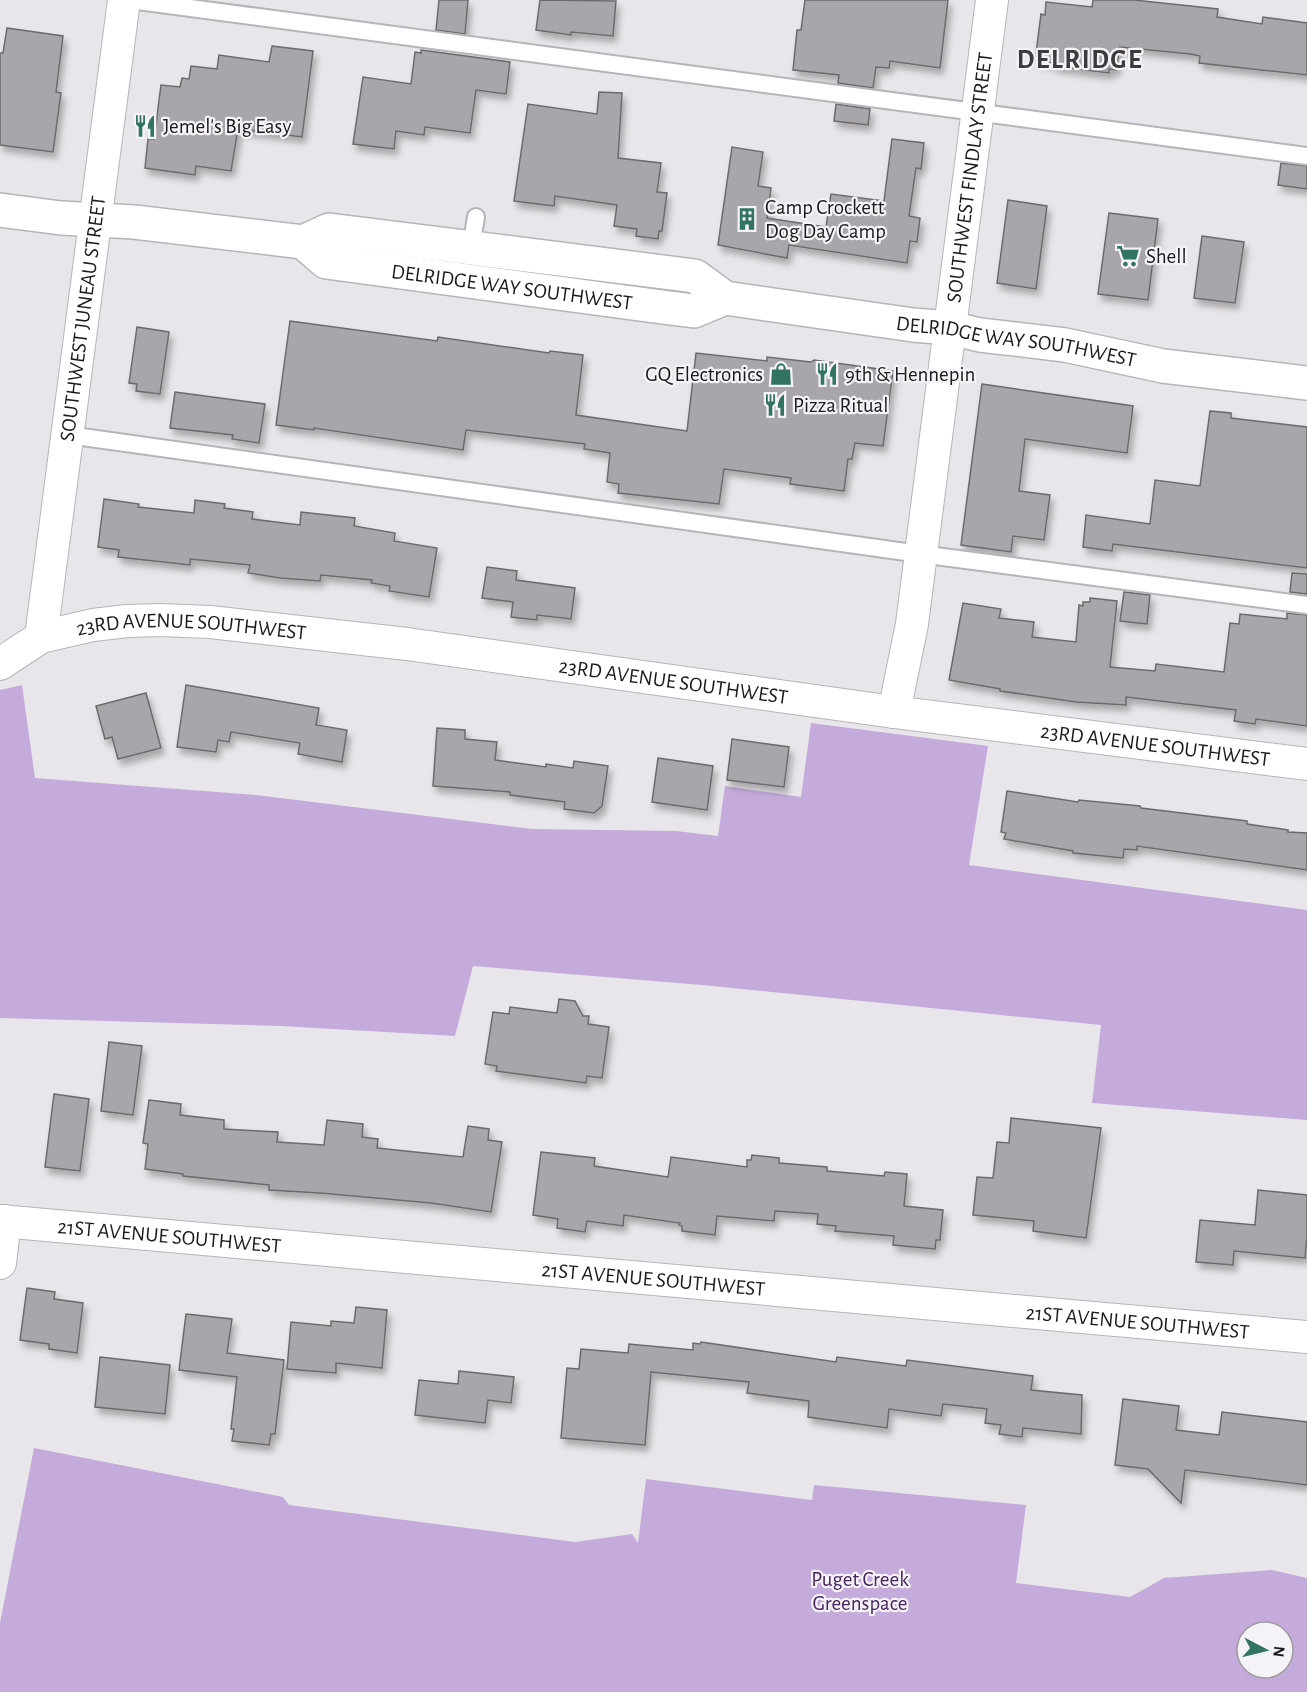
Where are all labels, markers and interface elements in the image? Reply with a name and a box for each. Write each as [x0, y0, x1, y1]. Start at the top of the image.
district label: DELRIDGE [1017, 46, 1143, 73]
street label: SOUTHWEST FINDLAY STREET [943, 51, 996, 304]
restaurant icon: Jemel's Big Easy [132, 113, 158, 139]
place label: Jemel's Big Easy [163, 116, 291, 137]
street label: SOUTHWEST JUNEAU STREET [56, 195, 109, 443]
place label: Camp Crockett Dog Day Camp [765, 197, 886, 242]
building icon: Camp Crockett Dog Day Camp [734, 206, 760, 232]
supermarket icon: Shell [1115, 243, 1141, 269]
place label: Shell [1146, 246, 1187, 267]
street label: DELRIDGE WAY SOUTHWEST [390, 260, 634, 313]
street label: DELRIDGE WAY SOUTHWEST [895, 312, 1138, 370]
shop icon: GQ Electronics [768, 361, 794, 387]
restaurant icon: 9th & Hennepin [814, 361, 840, 387]
place label: GQ Electronics [645, 364, 763, 385]
place label: 9th & Hennepin [845, 364, 975, 385]
restaurant icon: Pizza Ritual [762, 392, 788, 418]
place label: Pizza Ritual [793, 395, 889, 416]
street label: 23RD AVENUE SOUTHWEST [74, 609, 307, 643]
street label: 23RD AVENUE SOUTHWEST [558, 655, 789, 708]
street label: 23RD AVENUE SOUTHWEST [1039, 720, 1271, 770]
street label: 21ST AVENUE SOUTHWEST [57, 1216, 282, 1256]
street label: 21ST AVENUE SOUTHWEST [541, 1259, 766, 1299]
street label: 21ST AVENUE SOUTHWEST [1025, 1302, 1250, 1342]
park label: Puget Creek Greenspace [811, 1569, 909, 1614]
north arrow [1235, 1620, 1295, 1680]
text: N [1270, 1645, 1288, 1658]

